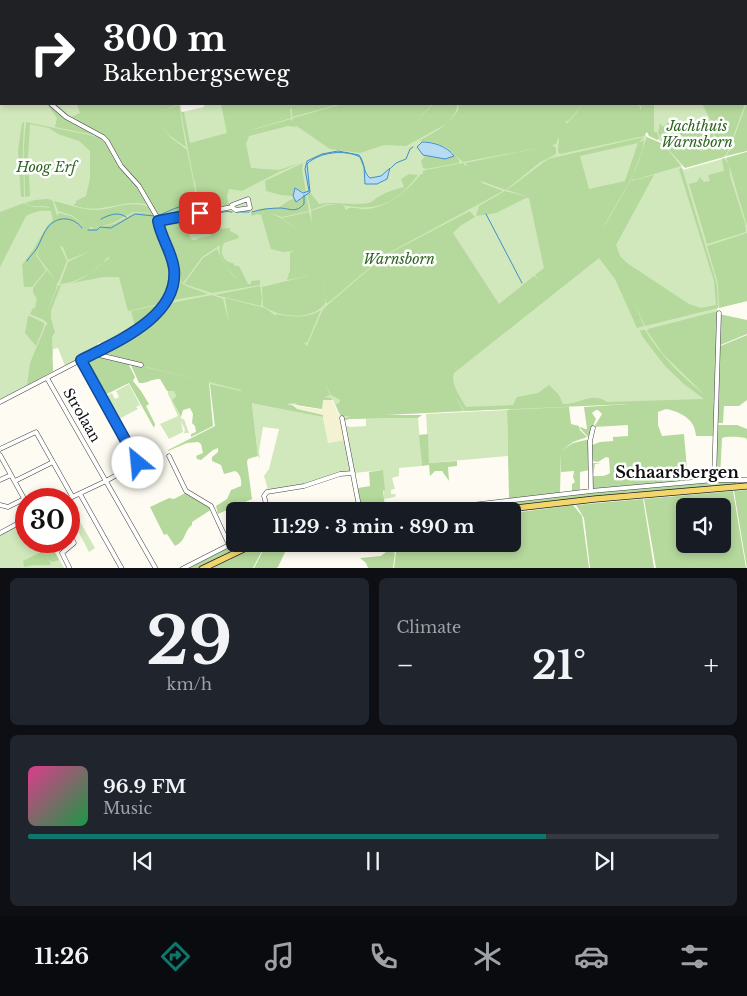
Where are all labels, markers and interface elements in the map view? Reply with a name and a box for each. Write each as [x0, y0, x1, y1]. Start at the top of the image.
text: 300 m [103, 17, 226, 60]
icon: right [20, 20, 85, 85]
text: Bakenbergseweg [103, 60, 290, 87]
park label: Jachthuis Warnsborn [661, 117, 733, 151]
park label: Hoog Erf [15, 158, 79, 176]
pin [179, 192, 221, 234]
icon: arrive [186, 199, 214, 227]
park label: Warnsborn [363, 250, 435, 268]
street label: Strolaan [59, 385, 105, 446]
position arrow [111, 436, 163, 488]
district label: Schaarsbergen [615, 462, 739, 482]
speed limit sign: 30 [15, 488, 80, 553]
map controls [676, 498, 731, 553]
button: sound [676, 498, 731, 553]
text: 11:29 · 3 min · 890 m [272, 515, 475, 538]
text: 29 [146, 601, 232, 682]
text: Climate [397, 617, 461, 637]
text: 21° [532, 642, 586, 689]
text: − [397, 648, 414, 683]
text: + [704, 648, 719, 683]
text: km/h [167, 674, 212, 694]
text: 96.9 FM [103, 775, 186, 798]
text: Music [103, 798, 152, 818]
icon: previous [129, 847, 157, 875]
icon: pause [359, 847, 387, 875]
icon: next [590, 847, 618, 875]
icon: directions [158, 939, 193, 974]
icon: music [262, 939, 297, 974]
icon: phone [366, 939, 401, 974]
icon: climate [470, 939, 505, 974]
icon: car [574, 939, 609, 974]
icon: filters [677, 939, 712, 974]
text: 11:26 [34, 943, 89, 970]

